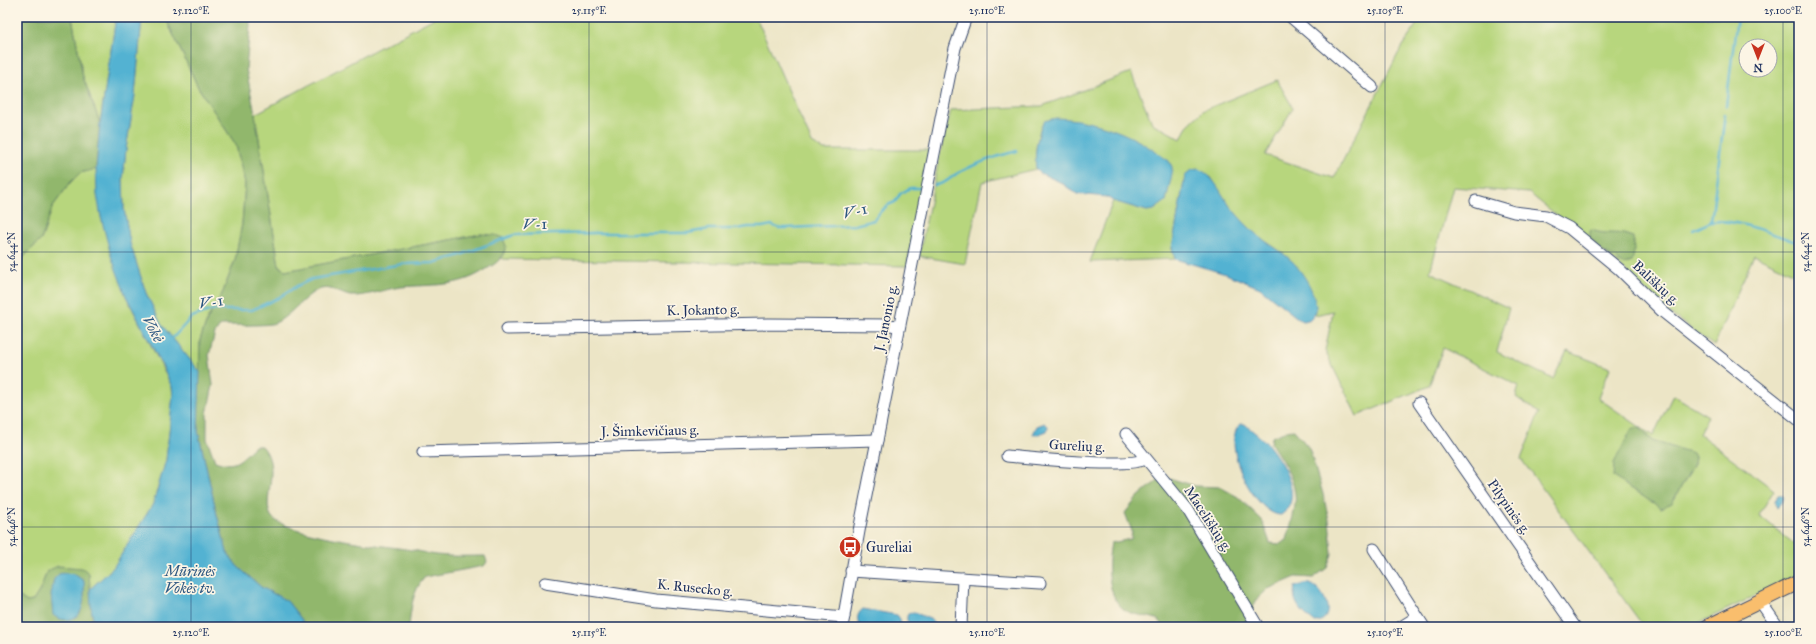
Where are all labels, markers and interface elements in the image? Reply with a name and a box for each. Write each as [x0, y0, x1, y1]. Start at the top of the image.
text: 25.120°E [173, 5, 209, 17]
text: 25.115°E [572, 5, 606, 17]
text: 25.110°E [969, 5, 1005, 17]
text: 25.105°E [1367, 5, 1403, 17]
text: 25.100°E [1764, 5, 1802, 17]
north arrow [1738, 38, 1778, 78]
text: N [1753, 61, 1763, 74]
water label: V-1 [841, 199, 869, 223]
water label: V-1 [523, 215, 547, 233]
text: 54.644°N [6, 231, 18, 272]
text: 54.644°N [1800, 231, 1812, 272]
street label: Bališkių g. [1629, 257, 1683, 309]
street label: J. Janonio g. [870, 283, 902, 355]
water label: V-1 [197, 291, 225, 313]
street label: K. Jokanto g. [666, 301, 740, 320]
water label: Vokė [139, 313, 168, 346]
street label: J. Šimkevičiaus g. [599, 420, 699, 441]
street label: Gurelių g. [1049, 436, 1106, 456]
street label: Pilypinės g. [1484, 476, 1534, 538]
street label: Maceliškių g. [1180, 483, 1236, 555]
text: 54.646°N [6, 506, 18, 547]
text: 54.646°N [1800, 506, 1812, 547]
bus stop icon: Gureliai [837, 534, 863, 560]
place label: Gureliai [866, 539, 912, 556]
water label: Mūrinės Vokės tv. [163, 562, 216, 597]
street label: K. Rusecko g. [656, 576, 734, 600]
text: 25.120°E [173, 627, 209, 639]
text: 25.115°E [572, 627, 606, 639]
text: 25.110°E [969, 627, 1005, 639]
text: 25.105°E [1367, 627, 1403, 639]
text: 25.100°E [1764, 627, 1802, 639]

